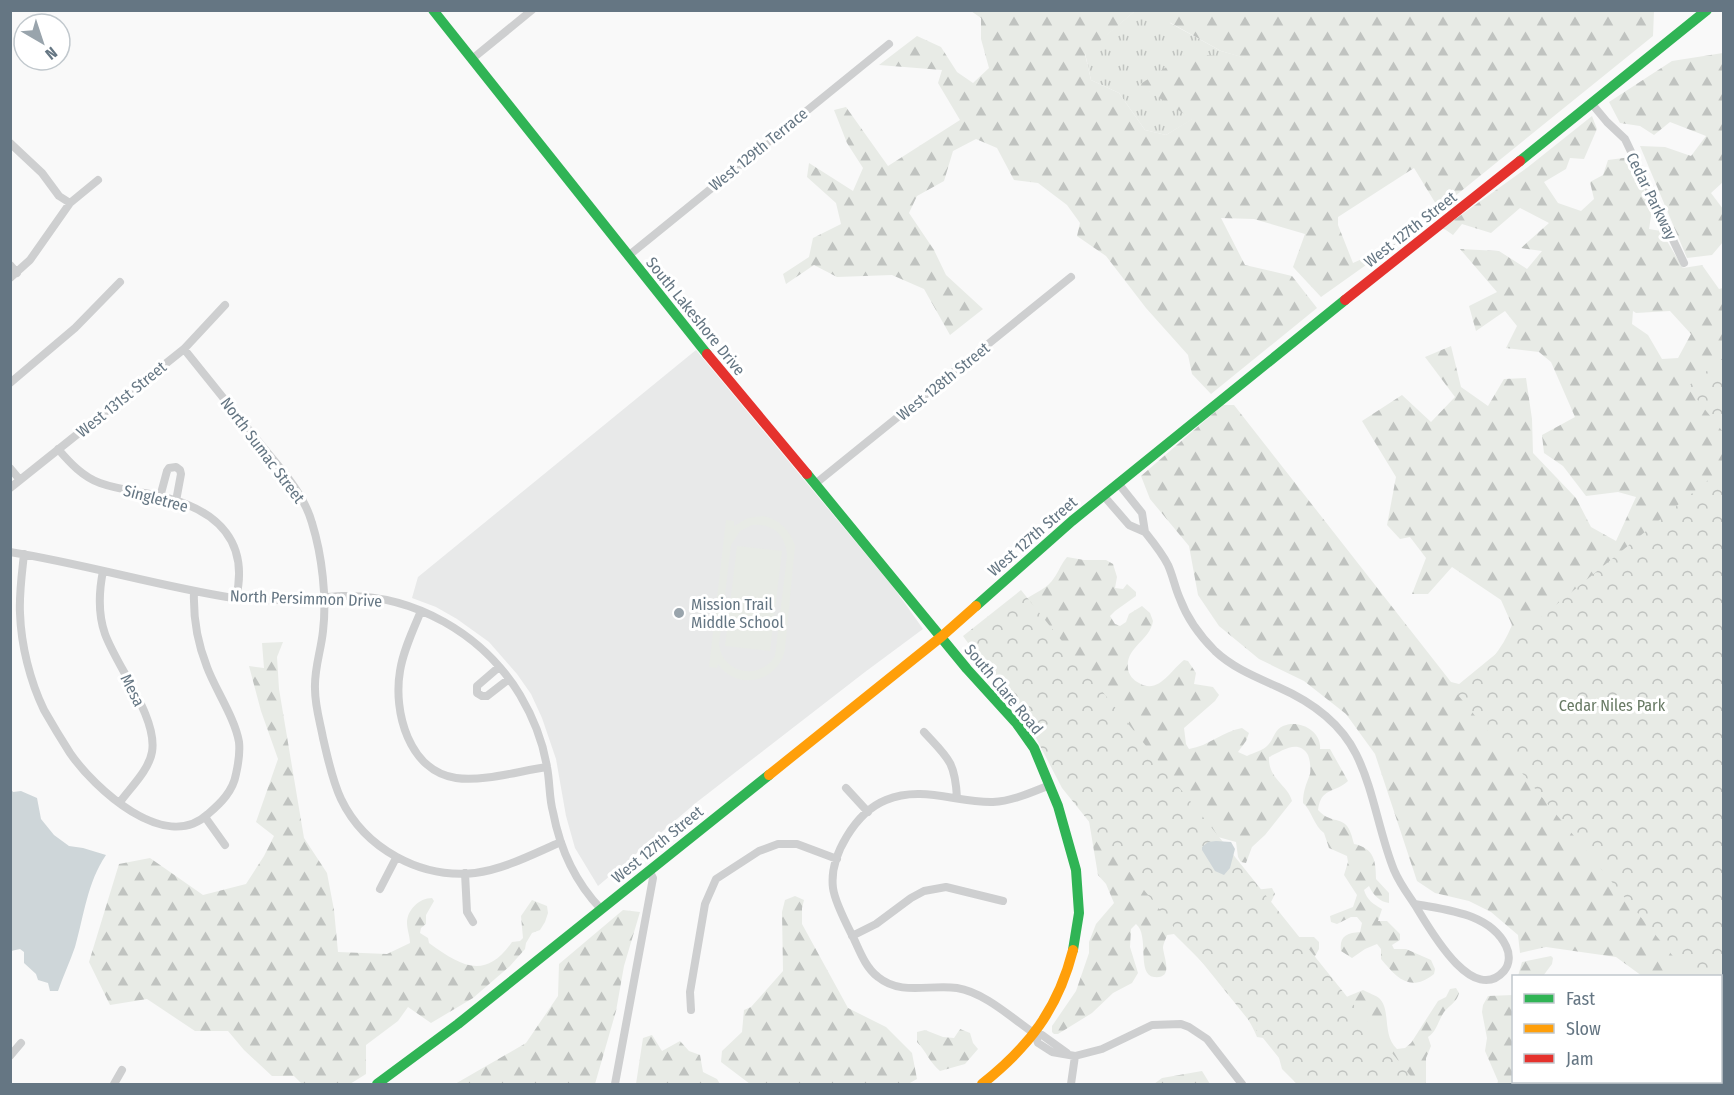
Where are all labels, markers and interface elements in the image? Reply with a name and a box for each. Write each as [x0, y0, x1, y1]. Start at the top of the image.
north arrow [12, 12, 72, 72]
text: N [41, 43, 61, 64]
street label: West 129th Terrace [705, 104, 812, 195]
street label: Cedar Parkway [1622, 149, 1681, 244]
street label: West 127th Street [1360, 187, 1461, 271]
street label: South Lakeshore Drive [642, 253, 749, 379]
street label: West 128th Street [893, 338, 994, 425]
street label: West 131st Street [73, 357, 171, 441]
street label: North Sumac Street [217, 394, 309, 508]
street label: Singletree [121, 481, 190, 516]
street label: West 127th Street [984, 492, 1081, 580]
street label: North Persimmon Drive [230, 586, 382, 611]
place label: Mission Trail Middle School [691, 595, 784, 632]
marker: Mission Trail Middle School [672, 606, 686, 620]
street label: South Clare Road [960, 640, 1047, 738]
street label: Mesa [116, 671, 149, 710]
park label: Cedar Niles Park [1559, 696, 1666, 715]
street label: West 127th Street [608, 801, 707, 887]
legend [1512, 975, 1722, 1083]
text: Fast [1566, 988, 1595, 1010]
text: Slow [1566, 1018, 1601, 1040]
text: Jam [1566, 1048, 1594, 1070]

